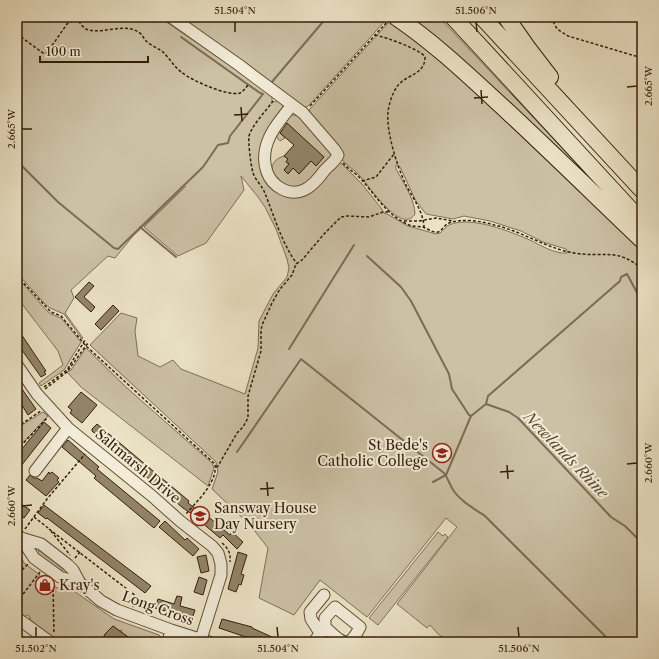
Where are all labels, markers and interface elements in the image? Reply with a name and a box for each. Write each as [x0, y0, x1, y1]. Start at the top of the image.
text: 51.504°N [214, 4, 256, 17]
text: 51.506°N [455, 4, 497, 17]
scale bar [40, 38, 148, 64]
text: 100 m [46, 44, 81, 59]
text: 2.665°W [642, 65, 655, 106]
text: 2.665°W [5, 108, 18, 149]
water label: Newlands Rhine [520, 407, 613, 503]
street label: Saltmarsh Drive [92, 425, 185, 507]
place label: St Bede's Catholic College [317, 436, 428, 470]
school or university icon: St Bede's Catholic College [431, 442, 453, 464]
text: 2.660°W [642, 442, 655, 483]
text: 2.660°W [5, 485, 18, 526]
place label: Sansway House Day Nursery [214, 499, 317, 533]
school or university icon: Sansway House Day Nursery [189, 505, 211, 527]
shop icon: Kray's [34, 574, 56, 596]
place label: Kray's [59, 576, 100, 594]
street label: Long Cross [120, 587, 196, 629]
text: 51.502°N [15, 642, 57, 655]
text: 51.504°N [257, 642, 299, 655]
text: 51.506°N [498, 642, 540, 655]

